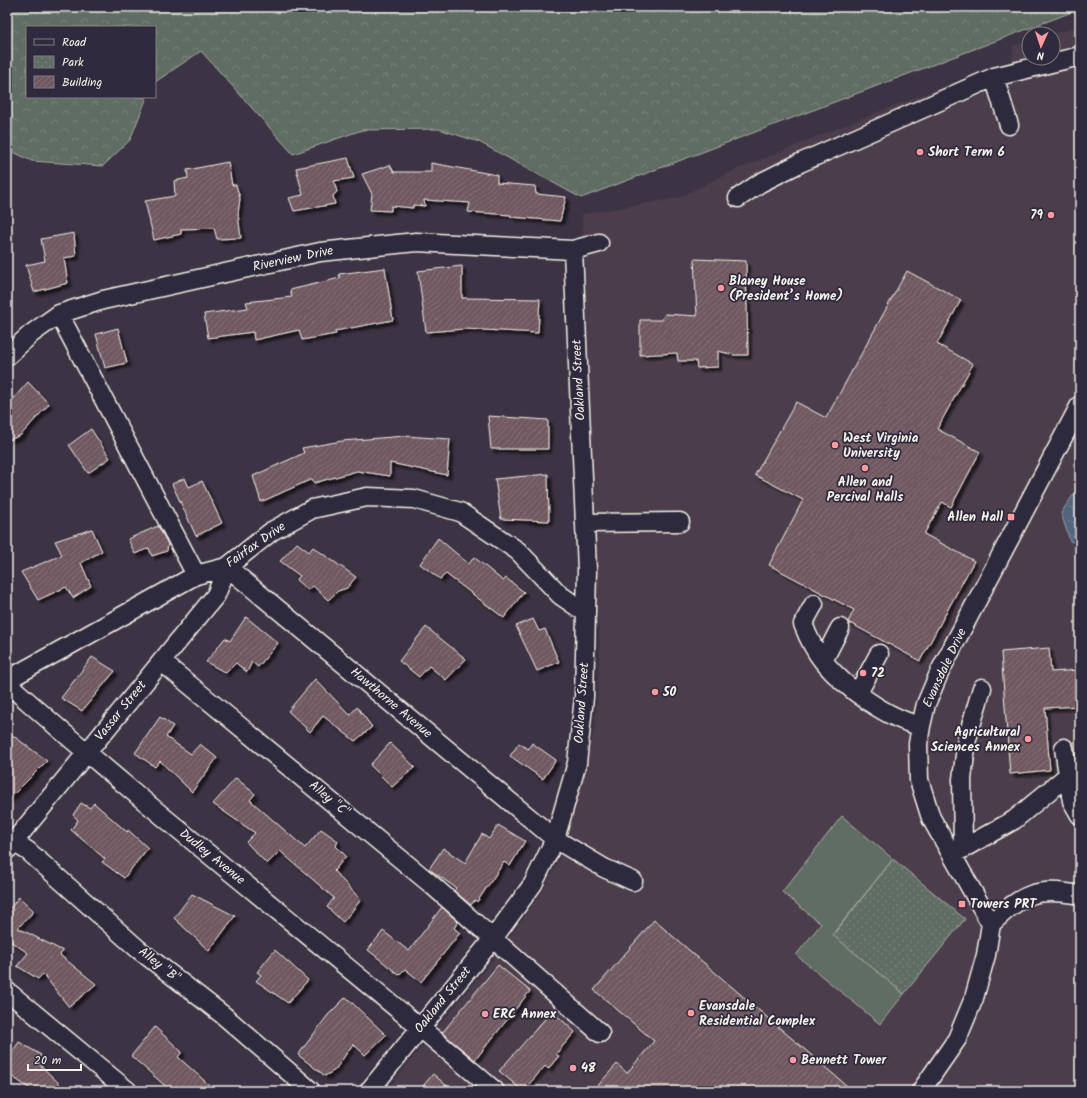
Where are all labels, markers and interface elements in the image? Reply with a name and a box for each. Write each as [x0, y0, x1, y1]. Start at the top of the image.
legend [26, 26, 156, 98]
north arrow [1021, 26, 1061, 66]
text: Road [62, 33, 87, 52]
text: N [1037, 46, 1044, 64]
text: Park [62, 53, 84, 72]
text: Building [62, 73, 102, 92]
place label: Short Term 6 [928, 142, 1005, 163]
marker: Short Term 6 [915, 147, 925, 157]
place label: 79 [1030, 205, 1043, 226]
marker: 79 [1046, 210, 1056, 220]
street label: Riverview Drive [251, 240, 335, 278]
place label: Blaney House (President’s Home) [729, 271, 843, 307]
marker: Blaney House (President’s Home) [716, 283, 726, 293]
street label: Oakland Street [566, 338, 592, 421]
place label: West Virginia University [843, 428, 919, 464]
marker: West Virginia University [830, 440, 840, 450]
marker: Allen and Percival Halls [860, 463, 870, 473]
place label: Allen and Percival Halls [827, 472, 903, 508]
place label: Allen Hall [947, 507, 1004, 528]
marker: Allen Hall [1006, 512, 1016, 522]
street label: Fairfax Drive [222, 516, 290, 573]
street label: Evansdale Drive [917, 625, 973, 711]
street label: Oakland Street [569, 661, 595, 744]
street label: Hawthorne Avenue [345, 662, 437, 744]
place label: 72 [871, 663, 885, 684]
marker: 72 [858, 668, 868, 678]
street label: Vassar Street [90, 675, 153, 746]
place label: 50 [662, 682, 677, 703]
marker: 50 [650, 687, 660, 697]
place label: Agricultural Sciences Annex [931, 722, 1021, 758]
marker: Agricultural Sciences Annex [1023, 734, 1033, 744]
street label: Alley "C" [304, 776, 355, 823]
street label: Dudley Avenue [174, 824, 250, 890]
place label: Towers PRT [970, 894, 1038, 915]
marker: Towers PRT [957, 899, 967, 909]
street label: Alley "B" [133, 942, 185, 989]
street label: Oakland Street [409, 961, 477, 1038]
place label: Evansdale Residential Complex [699, 996, 816, 1032]
place label: ERC Annex [493, 1004, 557, 1025]
marker: Evansdale Residential Complex [686, 1008, 696, 1018]
marker: ERC Annex [480, 1009, 490, 1019]
scale bar [28, 1046, 81, 1072]
place label: Bennett Tower [801, 1050, 888, 1071]
text: 20 m [34, 1051, 62, 1070]
marker: Bennett Tower [788, 1055, 798, 1065]
place label: 48 [581, 1058, 596, 1079]
marker: 48 [568, 1063, 578, 1073]

